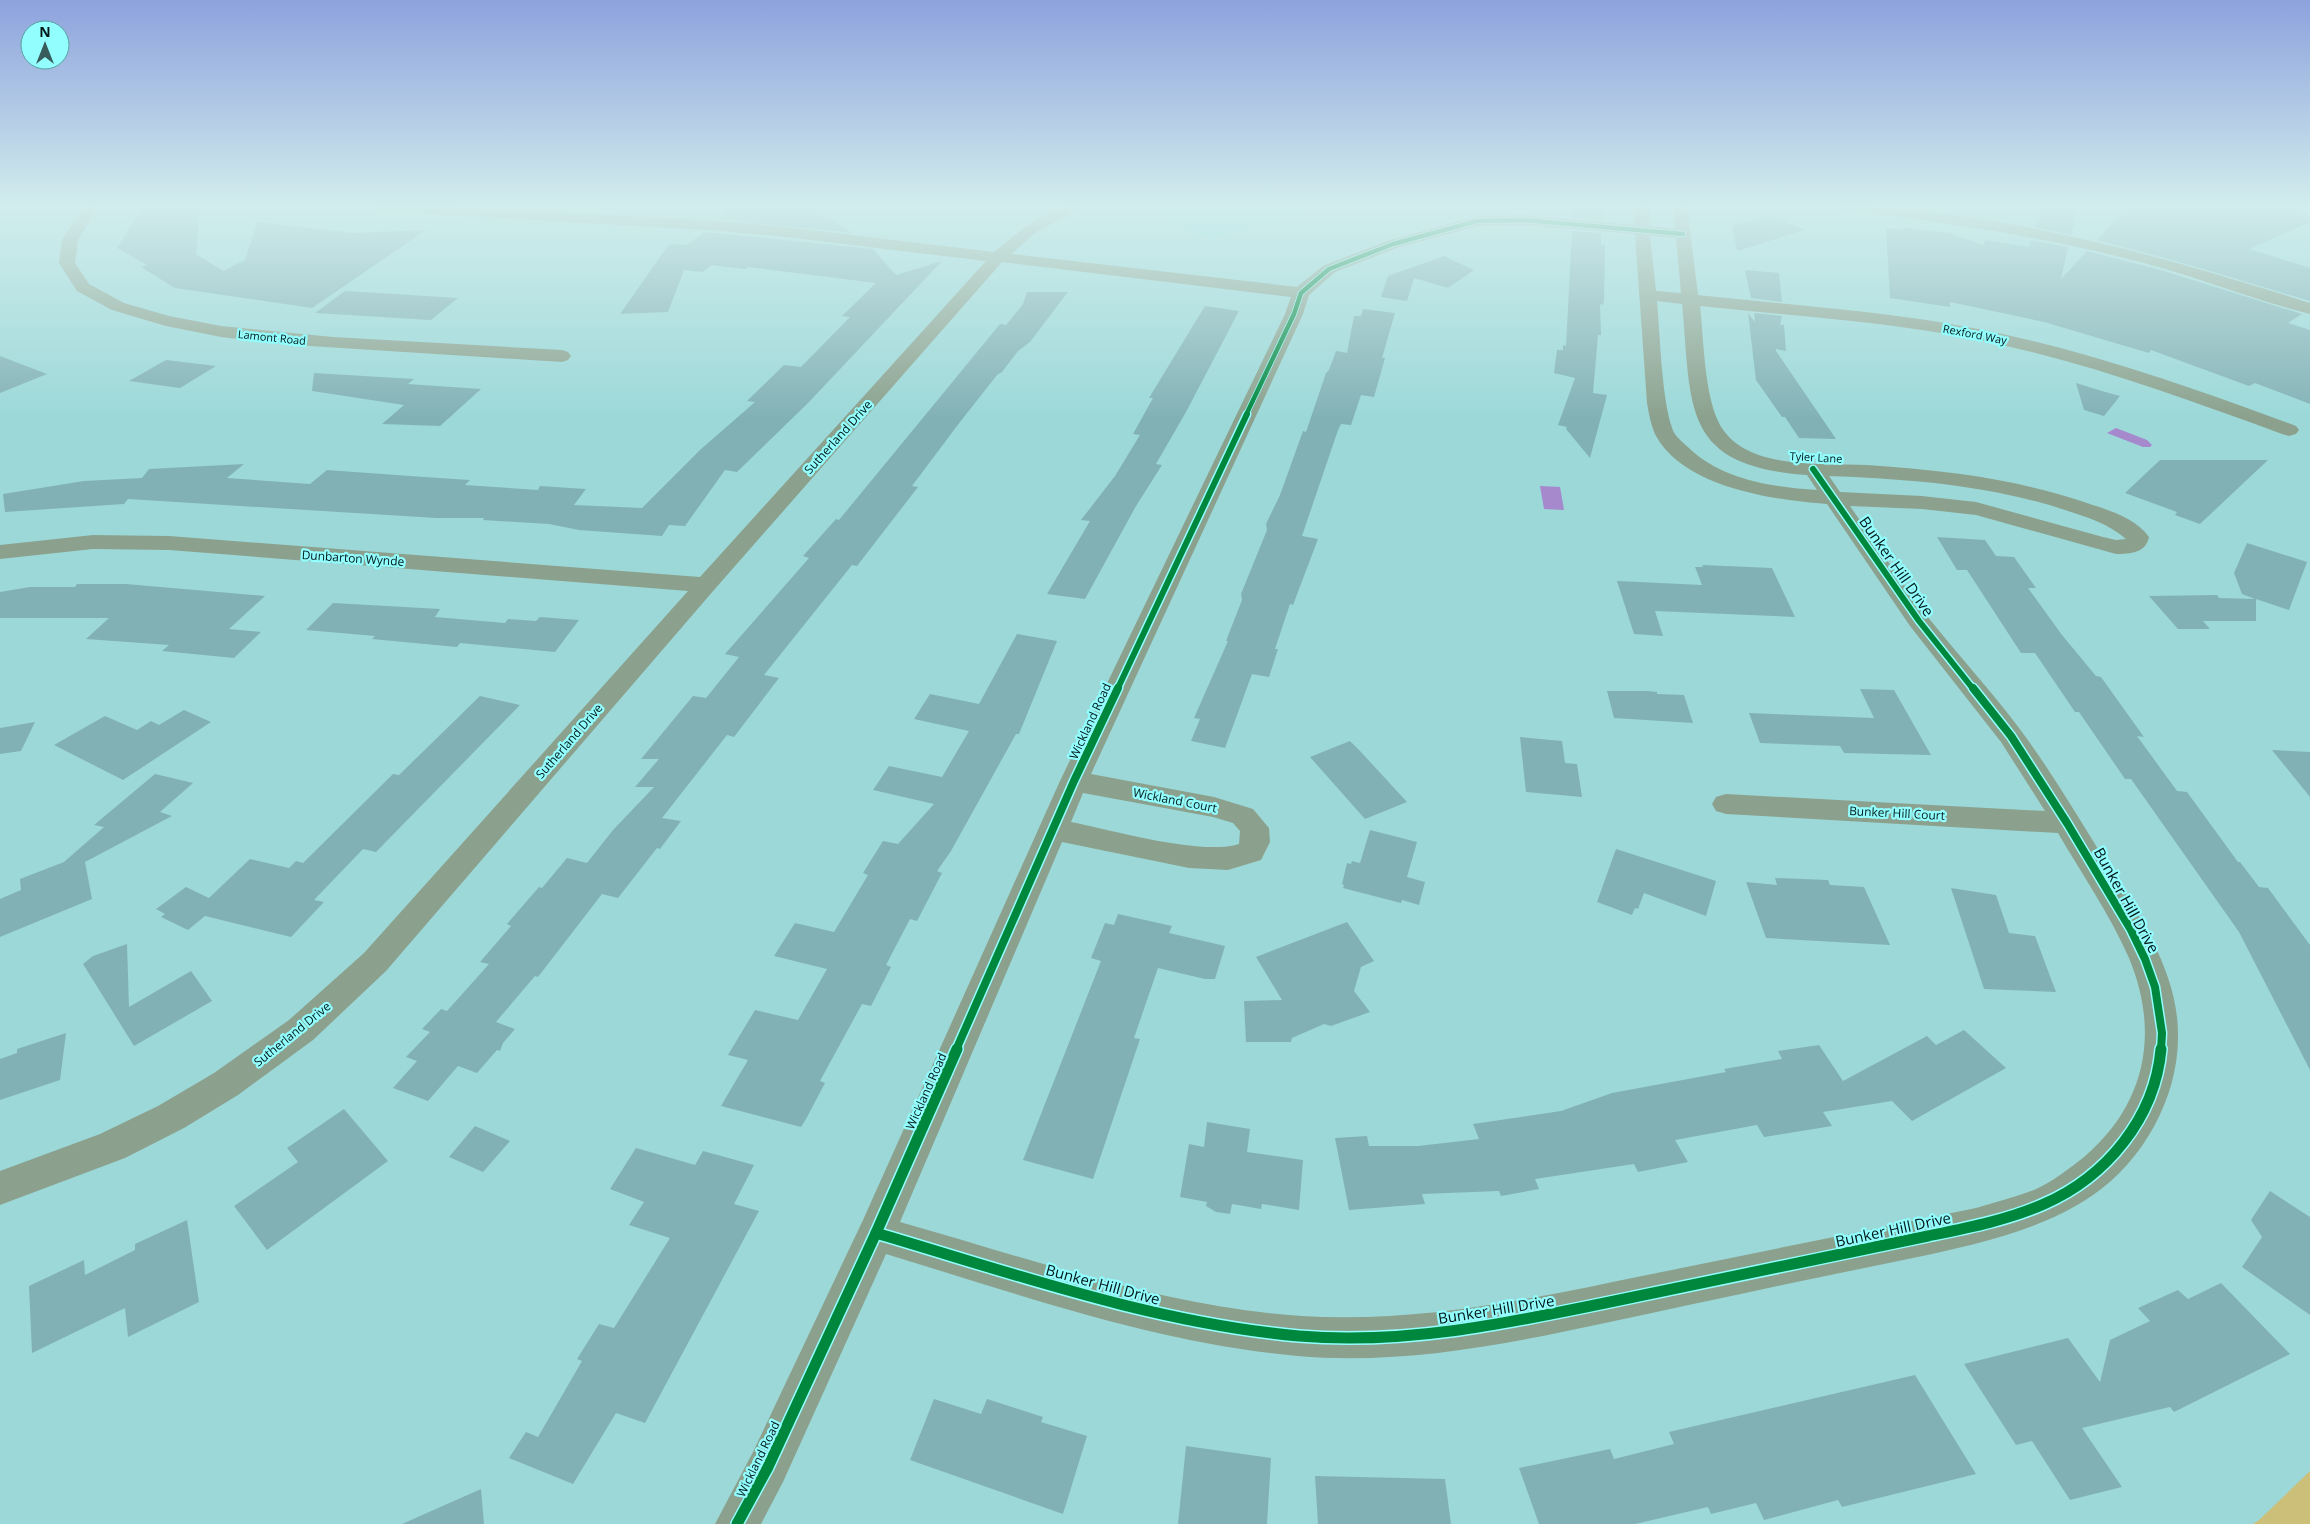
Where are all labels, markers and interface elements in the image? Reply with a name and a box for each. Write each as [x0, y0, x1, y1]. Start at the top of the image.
north arrow [20, 20, 70, 70]
text: N [39, 22, 51, 41]
street label: Rexford Way [1942, 320, 2009, 348]
street label: Lamont Road [237, 326, 307, 348]
street label: Sutherland Drive [800, 396, 876, 478]
street label: Tyler Lane [1789, 448, 1843, 466]
street label: Bunker Hill Drive [1855, 512, 1939, 620]
street label: Dunbarton Wynde [301, 546, 405, 570]
street label: Wickland Road [1065, 680, 1115, 762]
street label: Sutherland Drive [532, 700, 606, 782]
street label: Wickland Court [1132, 784, 1218, 816]
street label: Bunker Hill Court [1849, 802, 1945, 824]
street label: Bunker Hill Drive [2090, 844, 2164, 956]
street label: Sutherland Drive [250, 998, 334, 1070]
street label: Wickland Road [901, 1050, 951, 1132]
street label: Bunker Hill Drive [1833, 1207, 1953, 1251]
street label: Bunker Hill Drive [1044, 1259, 1162, 1309]
street label: Bunker Hill Drive [1436, 1290, 1556, 1328]
street label: Wickland Road [732, 1418, 784, 1500]

